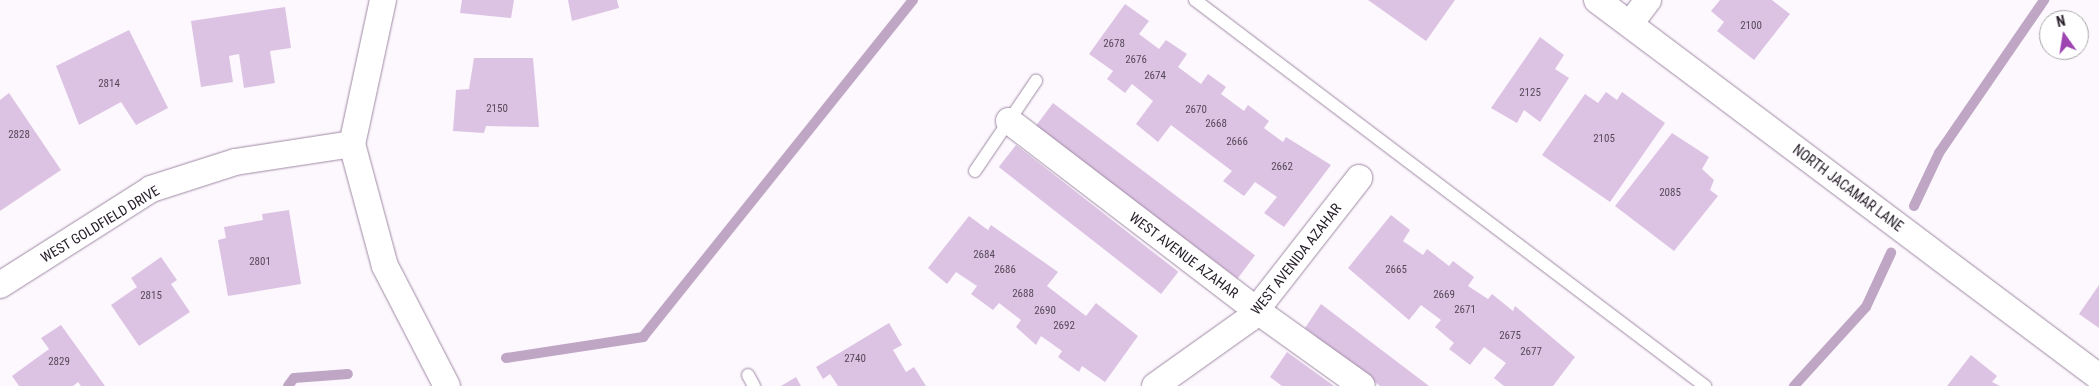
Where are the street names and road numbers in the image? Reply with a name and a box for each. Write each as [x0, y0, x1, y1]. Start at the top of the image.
street label: NORTH JACAMAR LANE [1790, 141, 1906, 235]
street label: WEST GOLDFIELD DRIVE [38, 182, 162, 266]
street label: WEST AVENIDA AZAHAR [1247, 200, 1345, 318]
street label: WEST AVENUE AZAHAR [1126, 208, 1242, 302]

